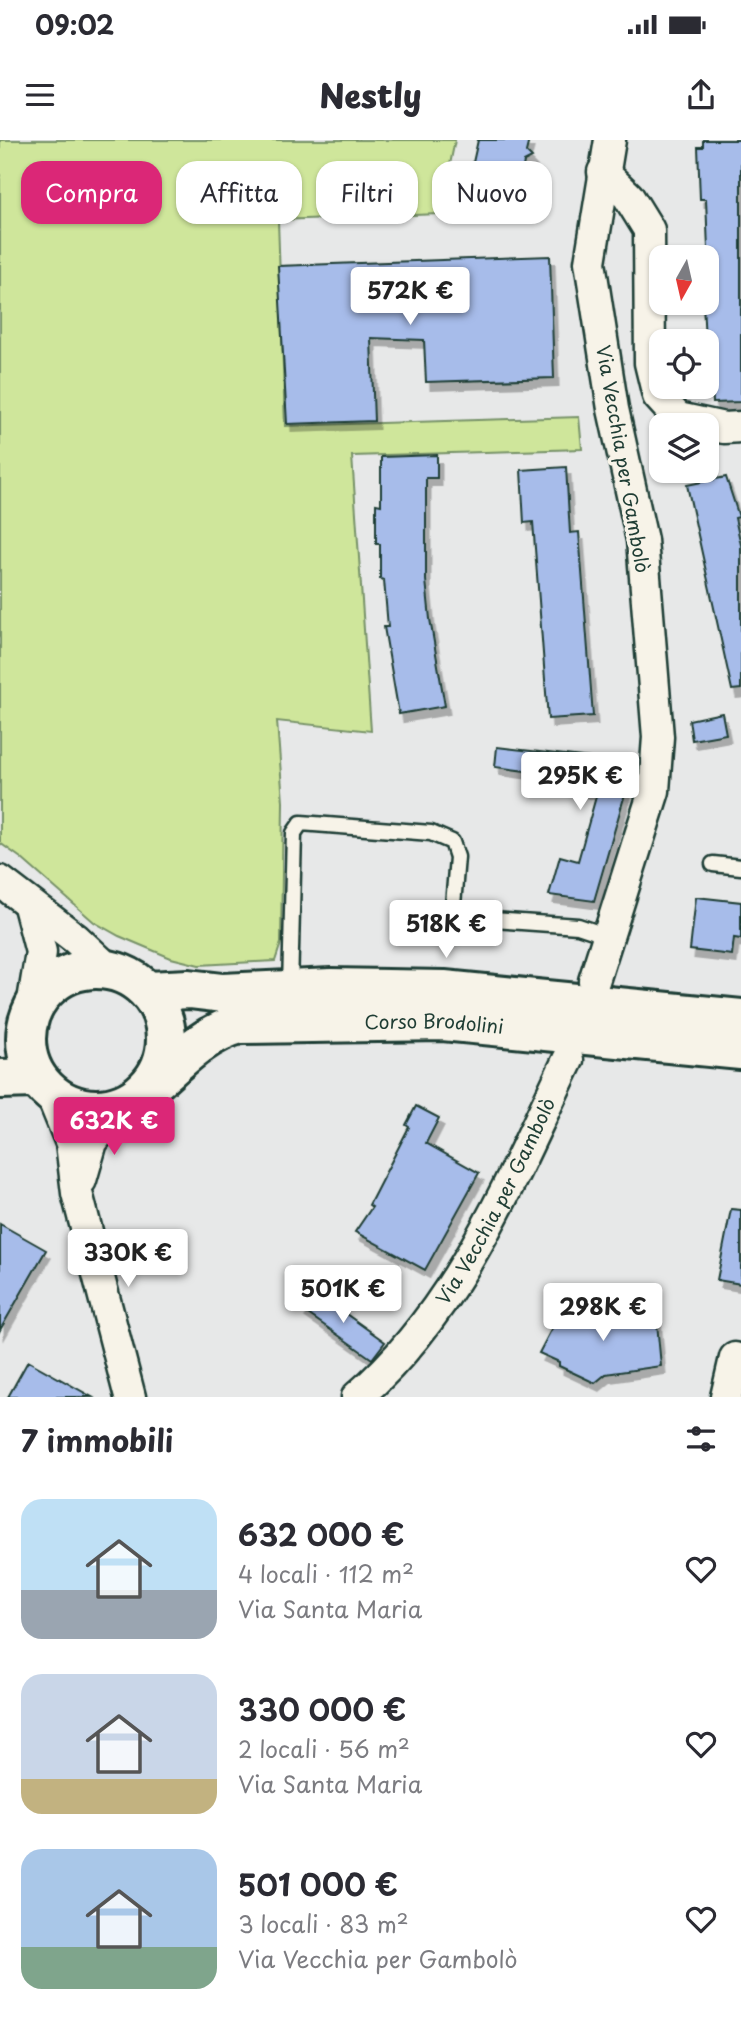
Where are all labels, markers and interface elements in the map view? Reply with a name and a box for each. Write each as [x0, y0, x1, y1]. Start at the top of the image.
text: 09:02 [35, 5, 114, 44]
text: Nestly [319, 71, 422, 119]
icon: menu [21, 76, 59, 114]
icon: share [682, 76, 720, 114]
chip: Compra [21, 161, 162, 224]
chip: Affitta [176, 161, 302, 224]
chip: Filtri [316, 161, 418, 224]
chip: Nuovo [432, 161, 552, 224]
north arrow [649, 245, 719, 315]
map controls [649, 245, 719, 483]
pin: 572K € [353, 268, 467, 327]
text: 572K € [367, 272, 453, 307]
button: locate [649, 329, 719, 399]
street label: Via Vecchia per Gambolò [590, 343, 658, 575]
button: layers [649, 413, 719, 483]
pin: 295K € [523, 752, 637, 812]
text: 295K € [537, 757, 623, 792]
pin: 518K € [389, 900, 503, 960]
text: 518K € [405, 905, 487, 940]
street label: Corso Brodolini [364, 1006, 505, 1040]
street label: Via Vecchia per Gambolò [428, 1093, 561, 1310]
pin: 632K € [57, 1098, 171, 1157]
text: 632K € [70, 1102, 158, 1137]
pin: 330K € [71, 1230, 185, 1289]
text: 330K € [84, 1234, 172, 1269]
pin: 501K € [286, 1266, 400, 1325]
text: 501K € [301, 1270, 386, 1305]
pin: 298K € [546, 1284, 660, 1343]
text: 298K € [559, 1288, 647, 1323]
text: 7 immobili [21, 1417, 173, 1462]
icon: filters [682, 1420, 720, 1458]
text: 632 000 € [238, 1511, 404, 1556]
icon: home [77, 1527, 161, 1611]
icon: heart [682, 1550, 720, 1588]
text: 4 locali · 112 m² [238, 1556, 414, 1591]
text: Via Santa Maria [238, 1591, 422, 1626]
text: 330 000 € [238, 1686, 406, 1731]
icon: home [77, 1702, 161, 1786]
icon: heart [682, 1725, 720, 1763]
text: 2 locali · 56 m² [238, 1731, 410, 1766]
text: Via Santa Maria [238, 1766, 422, 1801]
text: 501 000 € [238, 1861, 398, 1906]
icon: home [77, 1877, 161, 1961]
icon: heart [682, 1900, 720, 1938]
text: 3 locali · 83 m² [238, 1906, 409, 1941]
text: Via Vecchia per Gambolò [238, 1941, 518, 1976]

